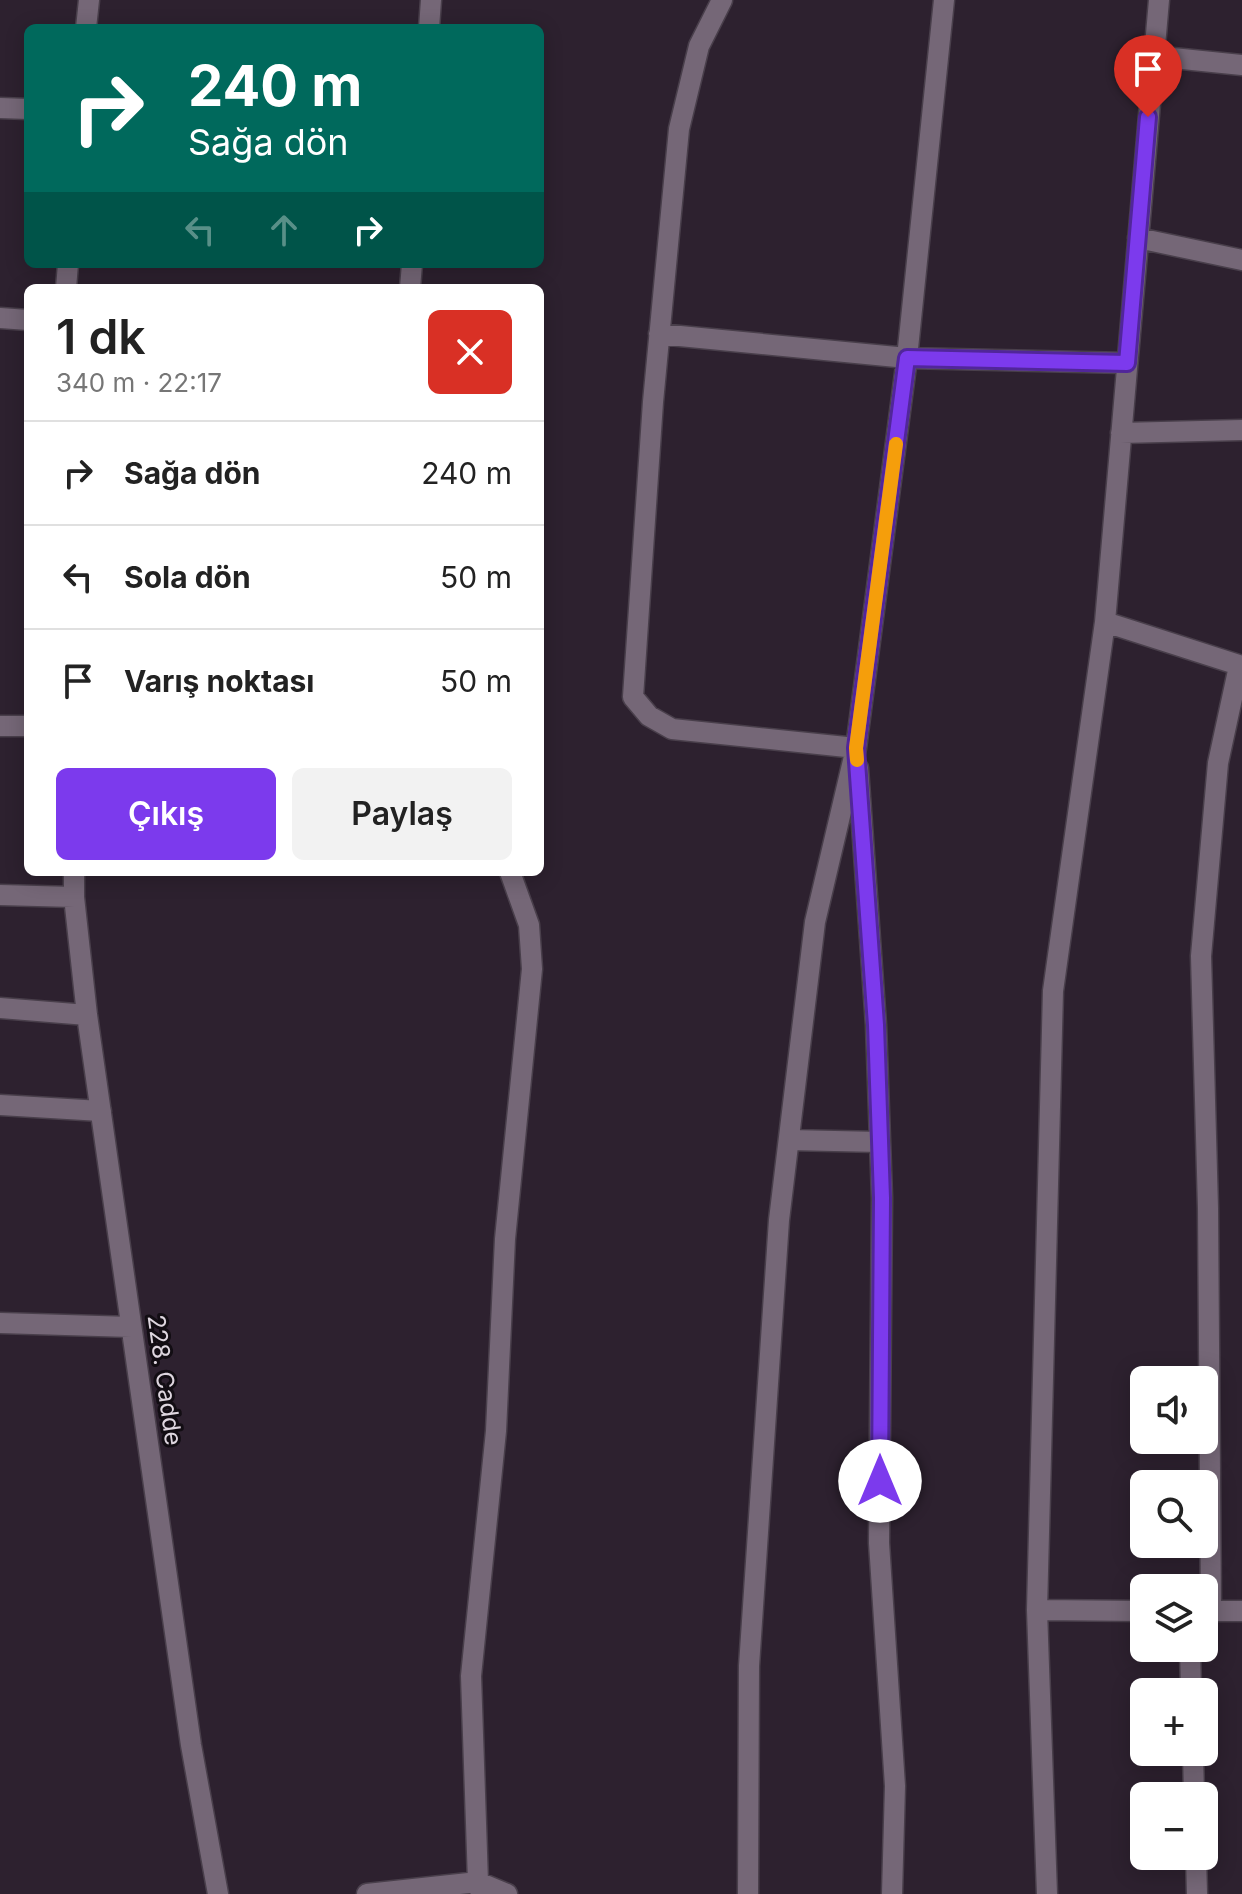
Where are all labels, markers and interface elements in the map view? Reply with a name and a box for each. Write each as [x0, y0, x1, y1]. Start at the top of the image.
pin [1114, 35, 1182, 117]
icon: arrive [1126, 47, 1170, 91]
text: 240 m [188, 52, 362, 120]
icon: right [56, 56, 160, 160]
text: Sağa dön [188, 120, 349, 164]
icon: left [178, 208, 222, 252]
icon: ahead [262, 208, 306, 252]
icon: right [346, 208, 390, 252]
text: 1 dk [56, 307, 146, 366]
button: close [428, 310, 512, 394]
text: 340 m · 22:17 [56, 367, 222, 398]
icon: right [56, 451, 100, 495]
text: Sağa dön [124, 455, 261, 491]
text: 240 m [421, 455, 512, 491]
icon: left [56, 555, 100, 599]
text: Sola dön [124, 559, 251, 595]
text: 50 m [440, 559, 512, 595]
icon: arrive [56, 659, 100, 703]
text: Varış noktası [124, 663, 314, 699]
text: 50 m [440, 663, 512, 699]
button: Çıkış [56, 768, 276, 860]
button: Paylaş [292, 768, 512, 860]
street label: 228. Cadde [141, 1313, 189, 1447]
map controls [1130, 1366, 1218, 1870]
button: sound [1130, 1366, 1218, 1454]
position arrow [838, 1439, 922, 1523]
button: search [1130, 1470, 1218, 1558]
button: layers [1130, 1574, 1218, 1662]
button: + [1130, 1678, 1218, 1766]
button: − [1130, 1782, 1218, 1870]

